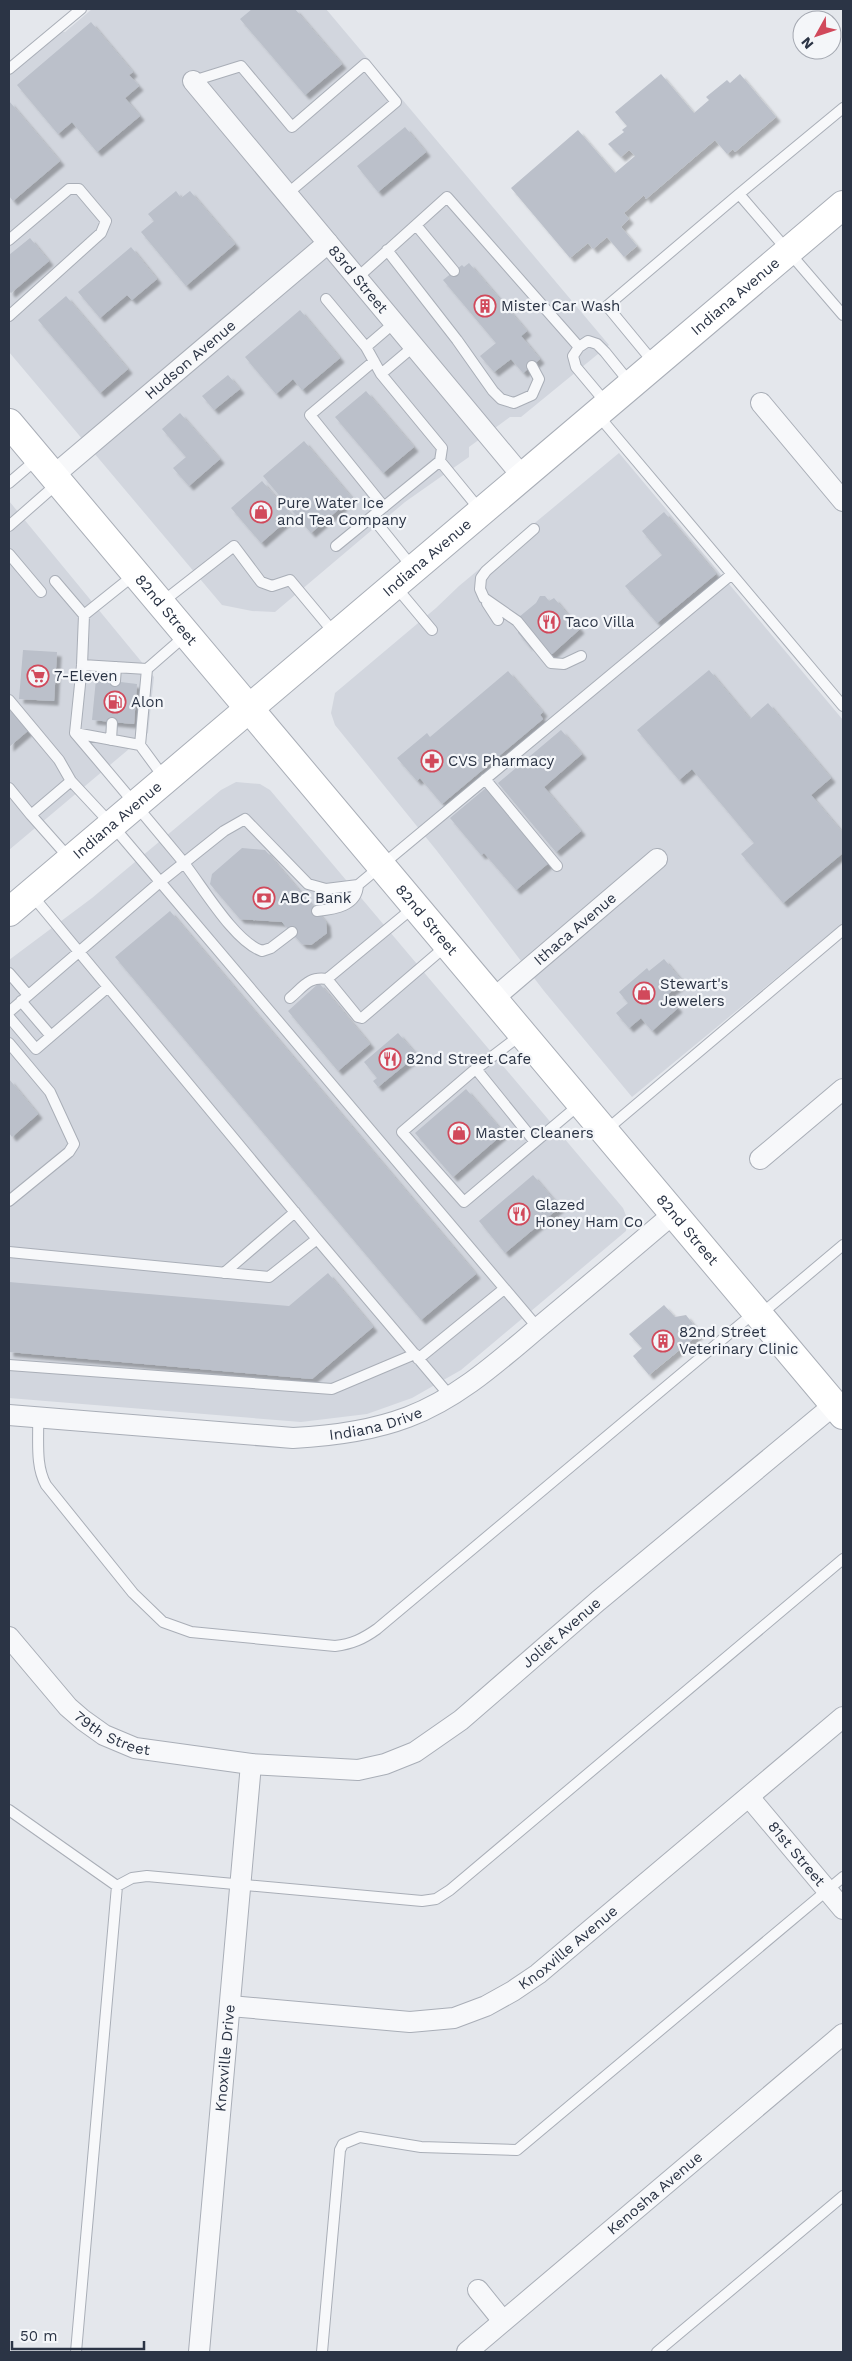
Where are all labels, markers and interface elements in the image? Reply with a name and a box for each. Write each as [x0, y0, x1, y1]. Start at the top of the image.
north arrow [792, 10, 842, 60]
text: N [798, 34, 817, 52]
street label: 83rd Street [325, 241, 392, 318]
street label: Indiana Avenue [687, 254, 783, 339]
building icon: Mister Car Wash [473, 294, 497, 318]
place label: Mister Car Wash [501, 297, 620, 315]
street label: Hudson Avenue [141, 316, 239, 403]
place label: Pure Water Ice and Tea Company [277, 494, 407, 529]
shop icon: Pure Water Ice and Tea Company [249, 500, 273, 524]
street label: Indiana Avenue [379, 515, 475, 600]
street label: 82nd Street [131, 571, 201, 649]
restaurant icon: Taco Villa [537, 610, 561, 634]
place label: Taco Villa [565, 613, 635, 631]
supermarket icon: 7-Eleven [26, 664, 50, 688]
place label: 7-Eleven [54, 667, 118, 685]
fuel station icon: Alon [103, 690, 127, 714]
place label: Alon [131, 693, 164, 711]
pharmacy icon: CVS Pharmacy [420, 749, 444, 773]
place label: CVS Pharmacy [448, 752, 554, 770]
street label: Indiana Avenue [69, 778, 165, 863]
street label: 82nd Street [392, 881, 462, 959]
bank icon: ABC Bank [252, 886, 276, 910]
place label: ABC Bank [280, 889, 352, 907]
street label: Ithaca Avenue [530, 889, 620, 969]
place label: Stewart's Jewelers [660, 975, 729, 1010]
shop icon: Stewart's Jewelers [632, 981, 656, 1005]
restaurant icon: 82nd Street Cafe [378, 1047, 402, 1071]
place label: 82nd Street Cafe [406, 1050, 531, 1068]
shop icon: Master Cleaners [447, 1121, 471, 1145]
place label: Master Cleaners [475, 1124, 594, 1142]
street label: 82nd Street [652, 1191, 723, 1269]
place label: Glazed Honey Ham Co [535, 1196, 643, 1231]
restaurant icon: Glazed Honey Ham Co [507, 1202, 531, 1226]
place label: 82nd Street Veterinary Clinic [679, 1323, 798, 1358]
building icon: 82nd Street Veterinary Clinic [651, 1329, 675, 1353]
street label: Indiana Drive [328, 1403, 425, 1444]
street label: Joliet Avenue [518, 1594, 604, 1672]
street label: 79th Street [70, 1707, 152, 1759]
street label: 81st Street [764, 1817, 830, 1891]
street label: Knoxville Avenue [515, 1902, 621, 1994]
street label: Knoxville Drive [211, 2004, 239, 2113]
street label: Kenosha Avenue [604, 2148, 706, 2238]
scale bar [12, 2318, 145, 2350]
text: 50 m [20, 2327, 57, 2345]

